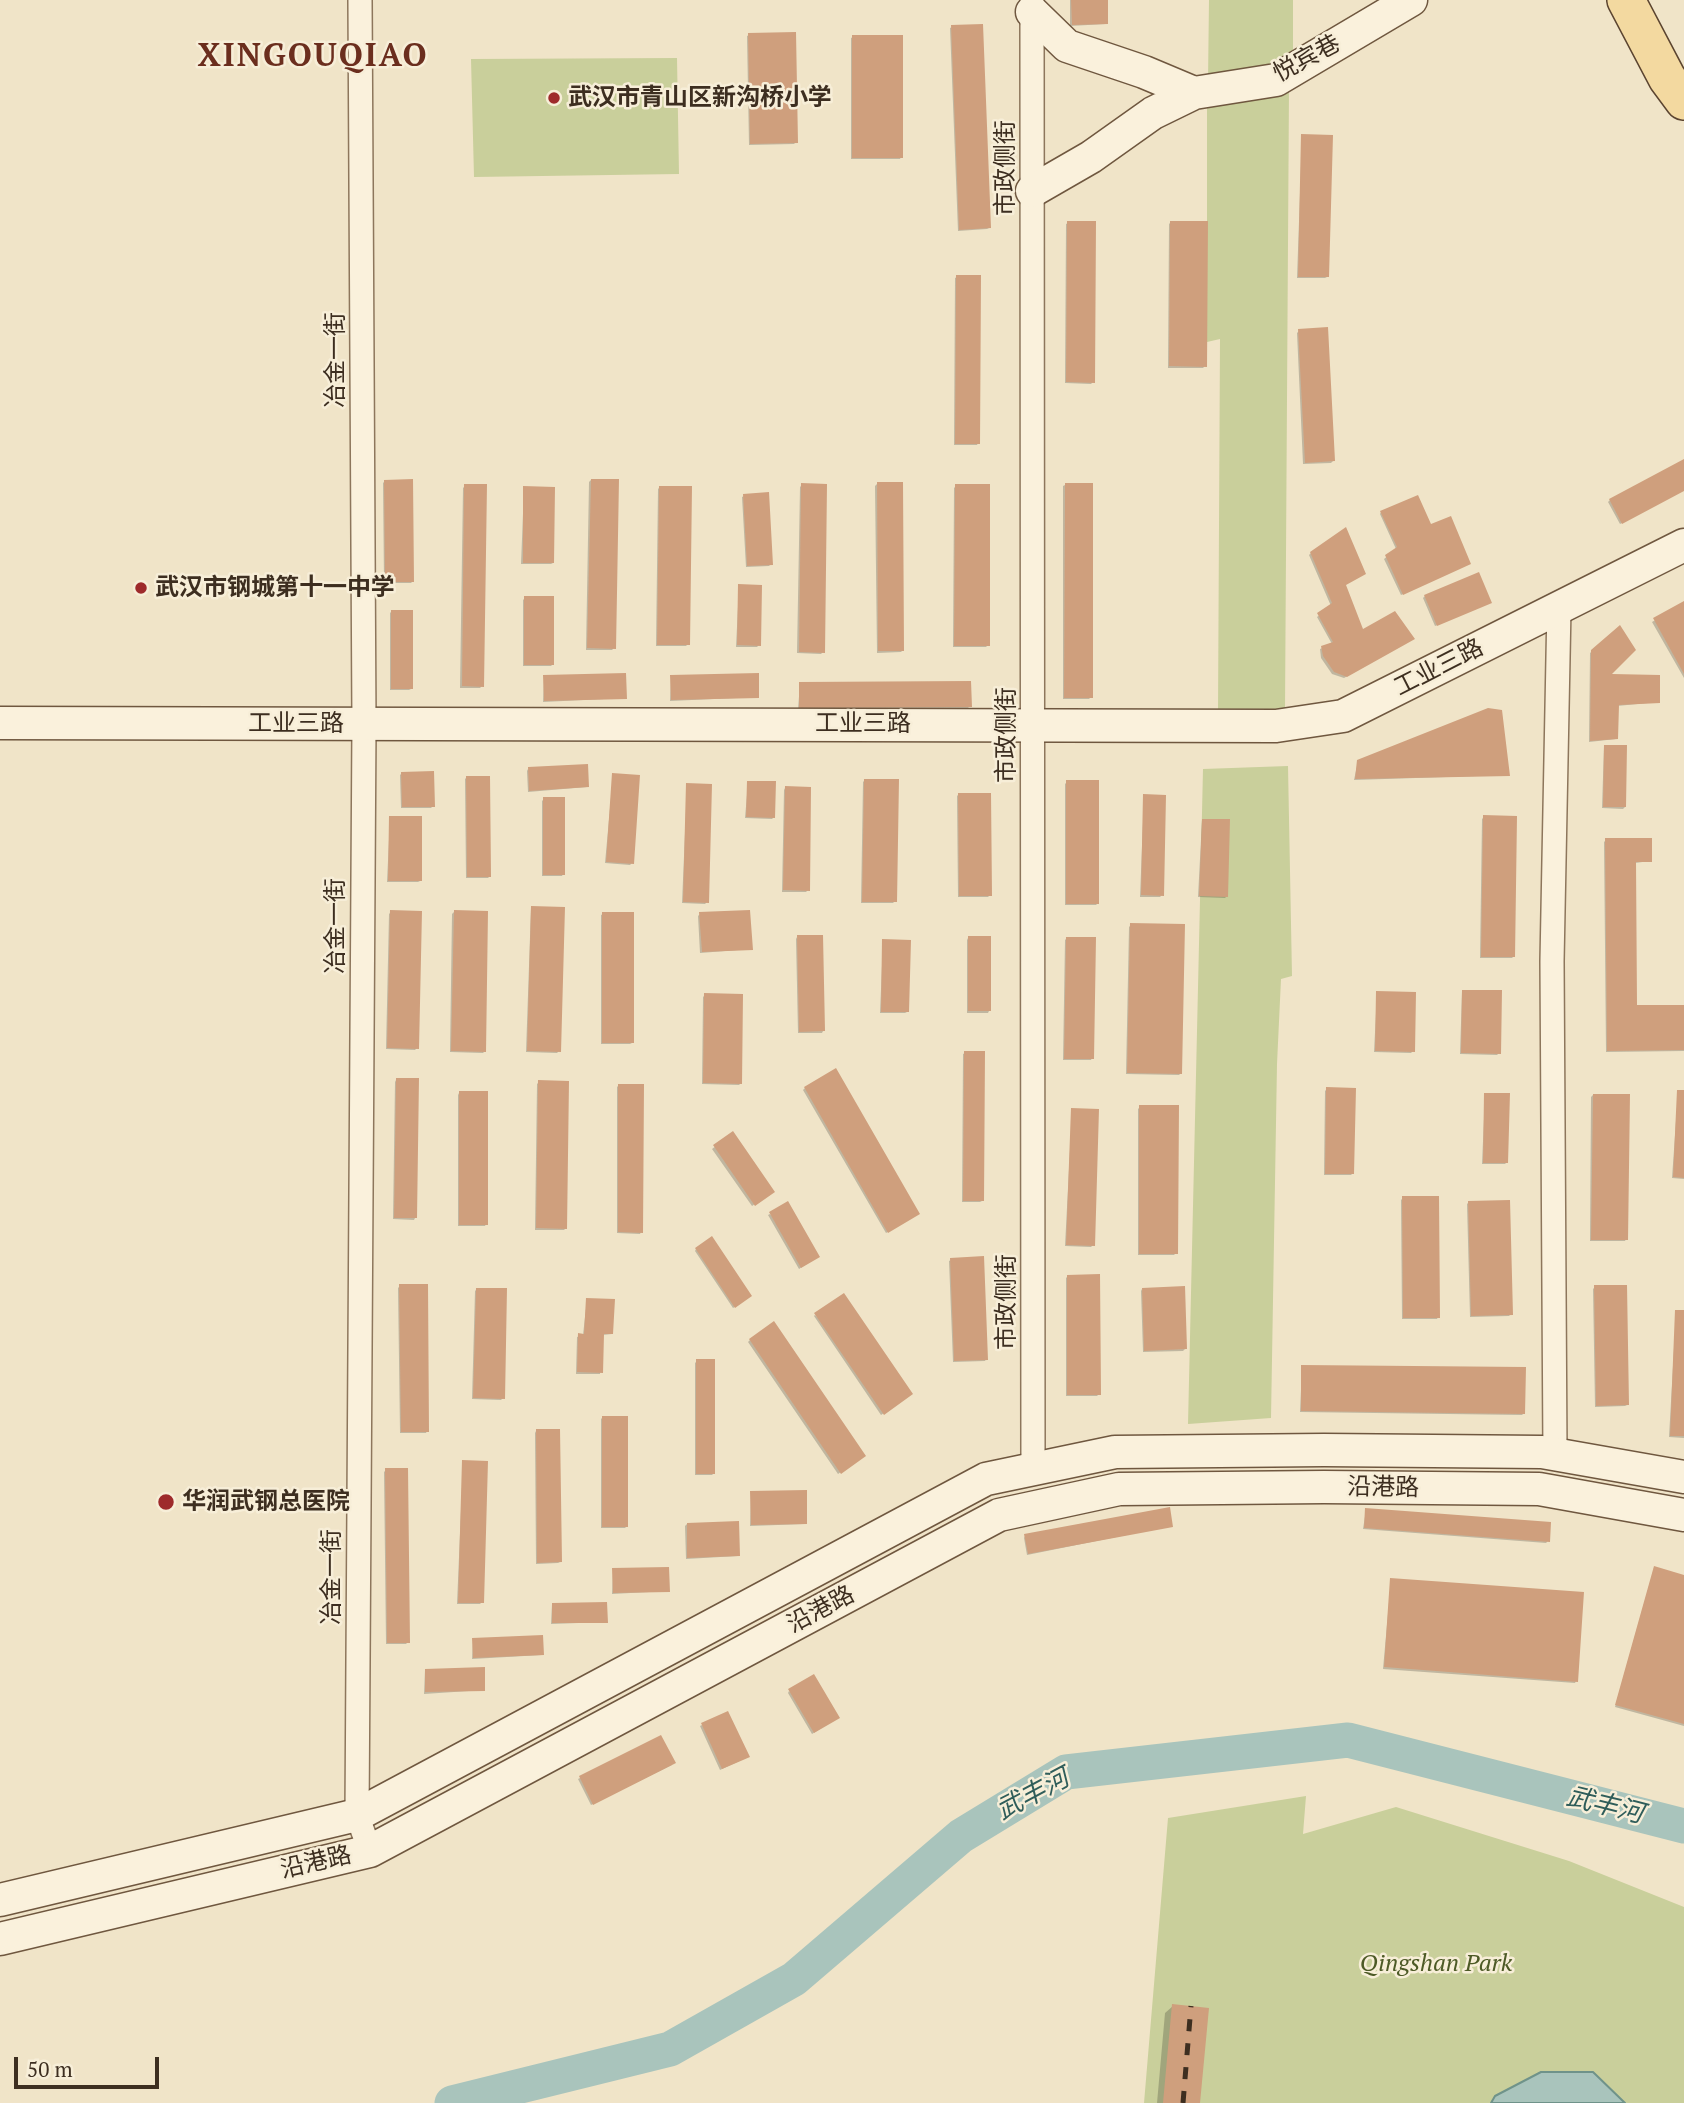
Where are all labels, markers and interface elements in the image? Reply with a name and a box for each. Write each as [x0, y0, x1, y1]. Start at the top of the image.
street label: 悦宾巷 [1268, 29, 1346, 89]
district label: XINGOUQIAO [199, 38, 427, 76]
place label: 武汉市青山区新沟桥小学 [568, 84, 832, 112]
marker: 武汉市青山区新沟桥小学 [546, 90, 562, 106]
street label: 市政侧街 [992, 120, 1020, 216]
street label: 冶金一街 [322, 312, 350, 408]
place label: 武汉市钢城第十一中学 [155, 574, 395, 602]
marker: 武汉市钢城第十一中学 [133, 580, 149, 596]
street label: 工业三路 [1390, 633, 1488, 703]
street label: 市政侧街 [993, 687, 1021, 783]
street label: 工业三路 [248, 710, 344, 738]
street label: 工业三路 [815, 710, 911, 738]
street label: 冶金一街 [322, 878, 350, 974]
street label: 市政侧街 [993, 1254, 1021, 1350]
street label: 沿港路 [1347, 1473, 1419, 1503]
place label: 华润武钢总医院 [182, 1488, 350, 1516]
marker: 华润武钢总医院 [156, 1492, 176, 1512]
street label: 冶金一街 [318, 1529, 346, 1625]
street label: 沿港路 [782, 1580, 860, 1640]
water label: 武丰河 [991, 1763, 1075, 1827]
water label: 武丰河 [1563, 1781, 1647, 1831]
street label: 沿港路 [278, 1841, 354, 1885]
park label: Qingshan Park [1360, 1950, 1512, 1978]
scale bar [18, 2044, 163, 2088]
text: 50 m [27, 2055, 73, 2083]

